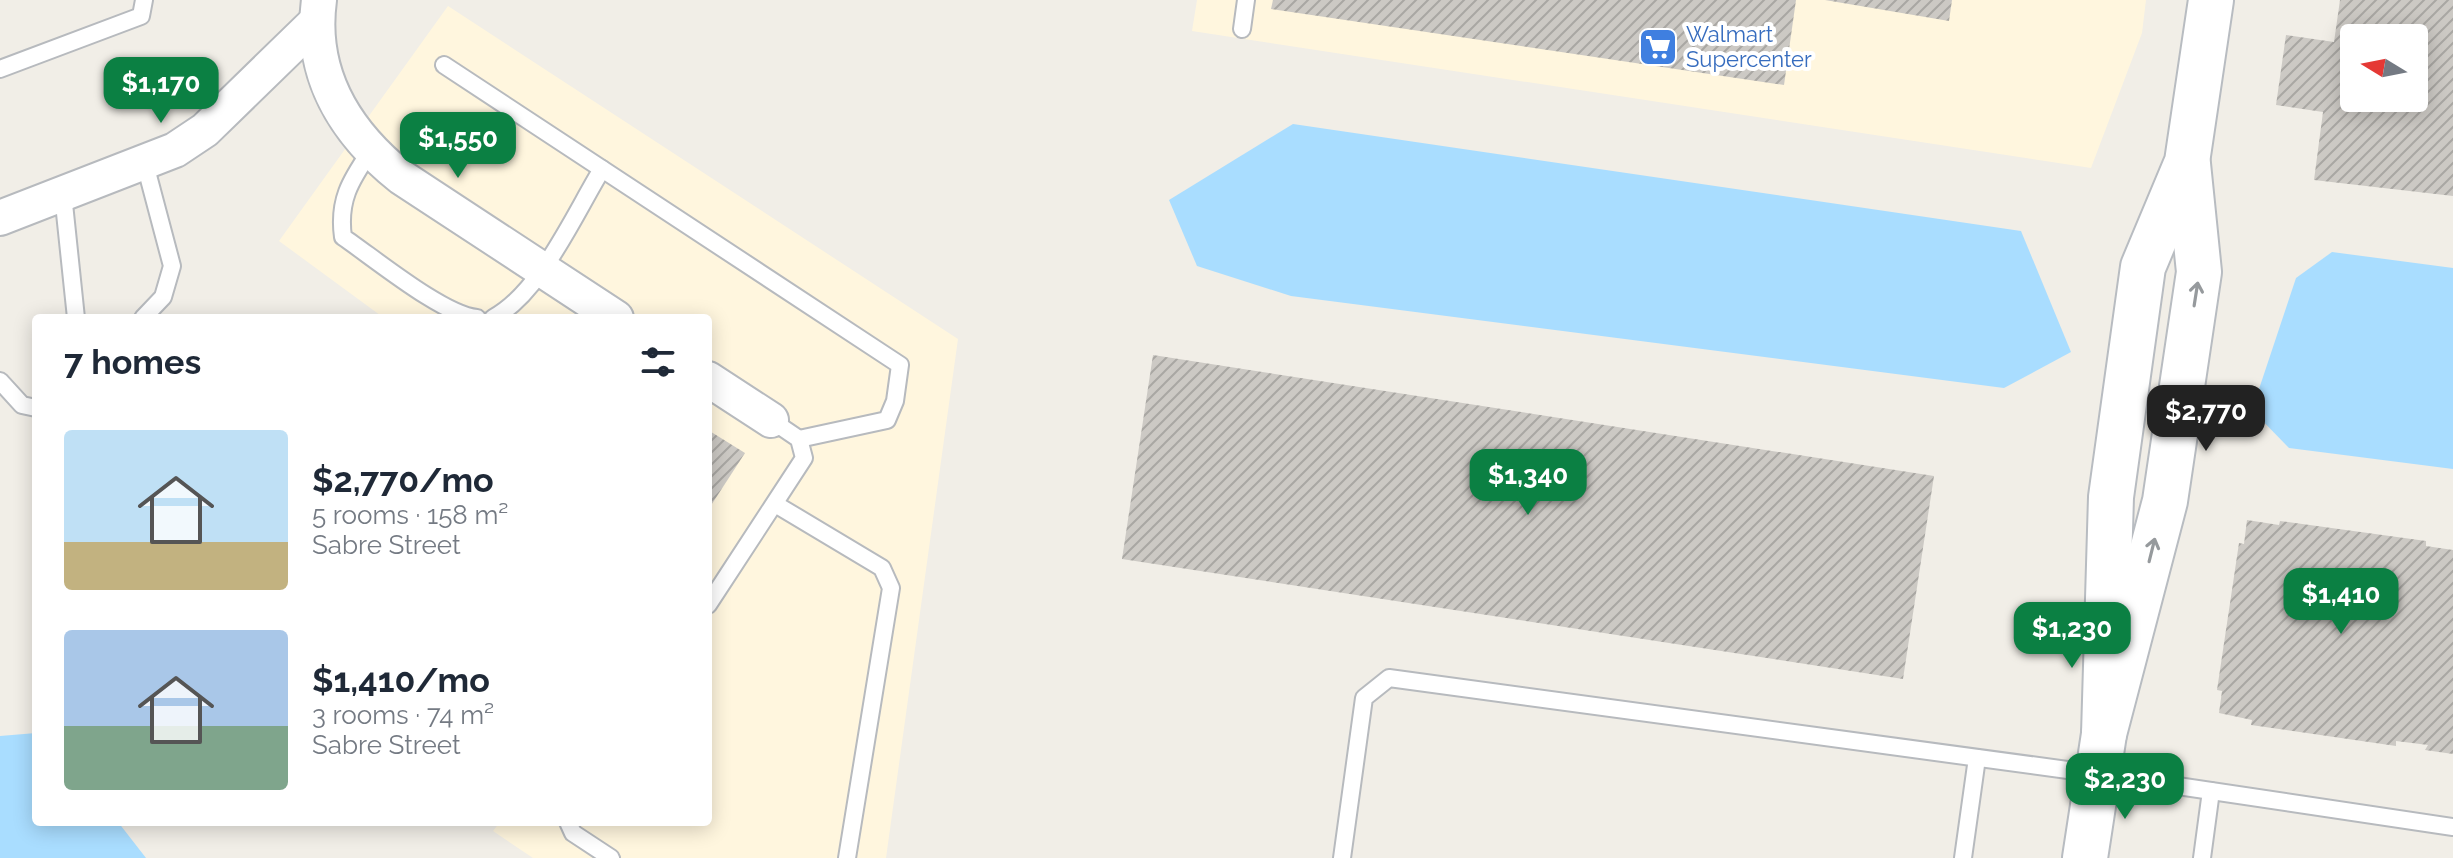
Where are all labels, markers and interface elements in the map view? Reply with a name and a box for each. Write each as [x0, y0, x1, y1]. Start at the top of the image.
place label: Walmart Supercenter [1686, 21, 1812, 72]
north arrow [2340, 24, 2428, 112]
map controls [2340, 24, 2428, 112]
supermarket icon: Walmart Supercenter [1637, 26, 1679, 68]
pin: $1,170 [96, 57, 226, 125]
text: $1,170 [122, 68, 200, 98]
pin: $1,550 [393, 112, 523, 180]
text: $1,550 [418, 123, 498, 153]
one-way arrow [2189, 281, 2204, 307]
icon: filters [636, 340, 680, 384]
text: 7 homes [64, 342, 201, 382]
pin: $2,770 [2141, 385, 2271, 453]
text: $2,770 [2165, 396, 2247, 426]
pin: $1,340 [1463, 449, 1593, 517]
text: $2,770/mo [312, 460, 494, 500]
text: $1,340 [1488, 460, 1568, 490]
icon: home [128, 462, 224, 558]
text: 5 rooms · 158 m² [312, 500, 508, 530]
text: Sabre Street [312, 530, 461, 560]
one-way arrow [2145, 537, 2160, 563]
pin: $1,410 [2276, 568, 2406, 636]
text: $1,410 [2301, 579, 2381, 609]
pin: $1,230 [2007, 602, 2137, 670]
text: $1,230 [2032, 613, 2112, 643]
text: $1,410/mo [312, 660, 490, 700]
icon: home [128, 662, 224, 758]
text: 3 rooms · 74 m² [312, 700, 494, 730]
text: Sabre Street [312, 730, 461, 760]
pin: $2,230 [2060, 753, 2190, 821]
text: $2,230 [2084, 764, 2166, 794]

